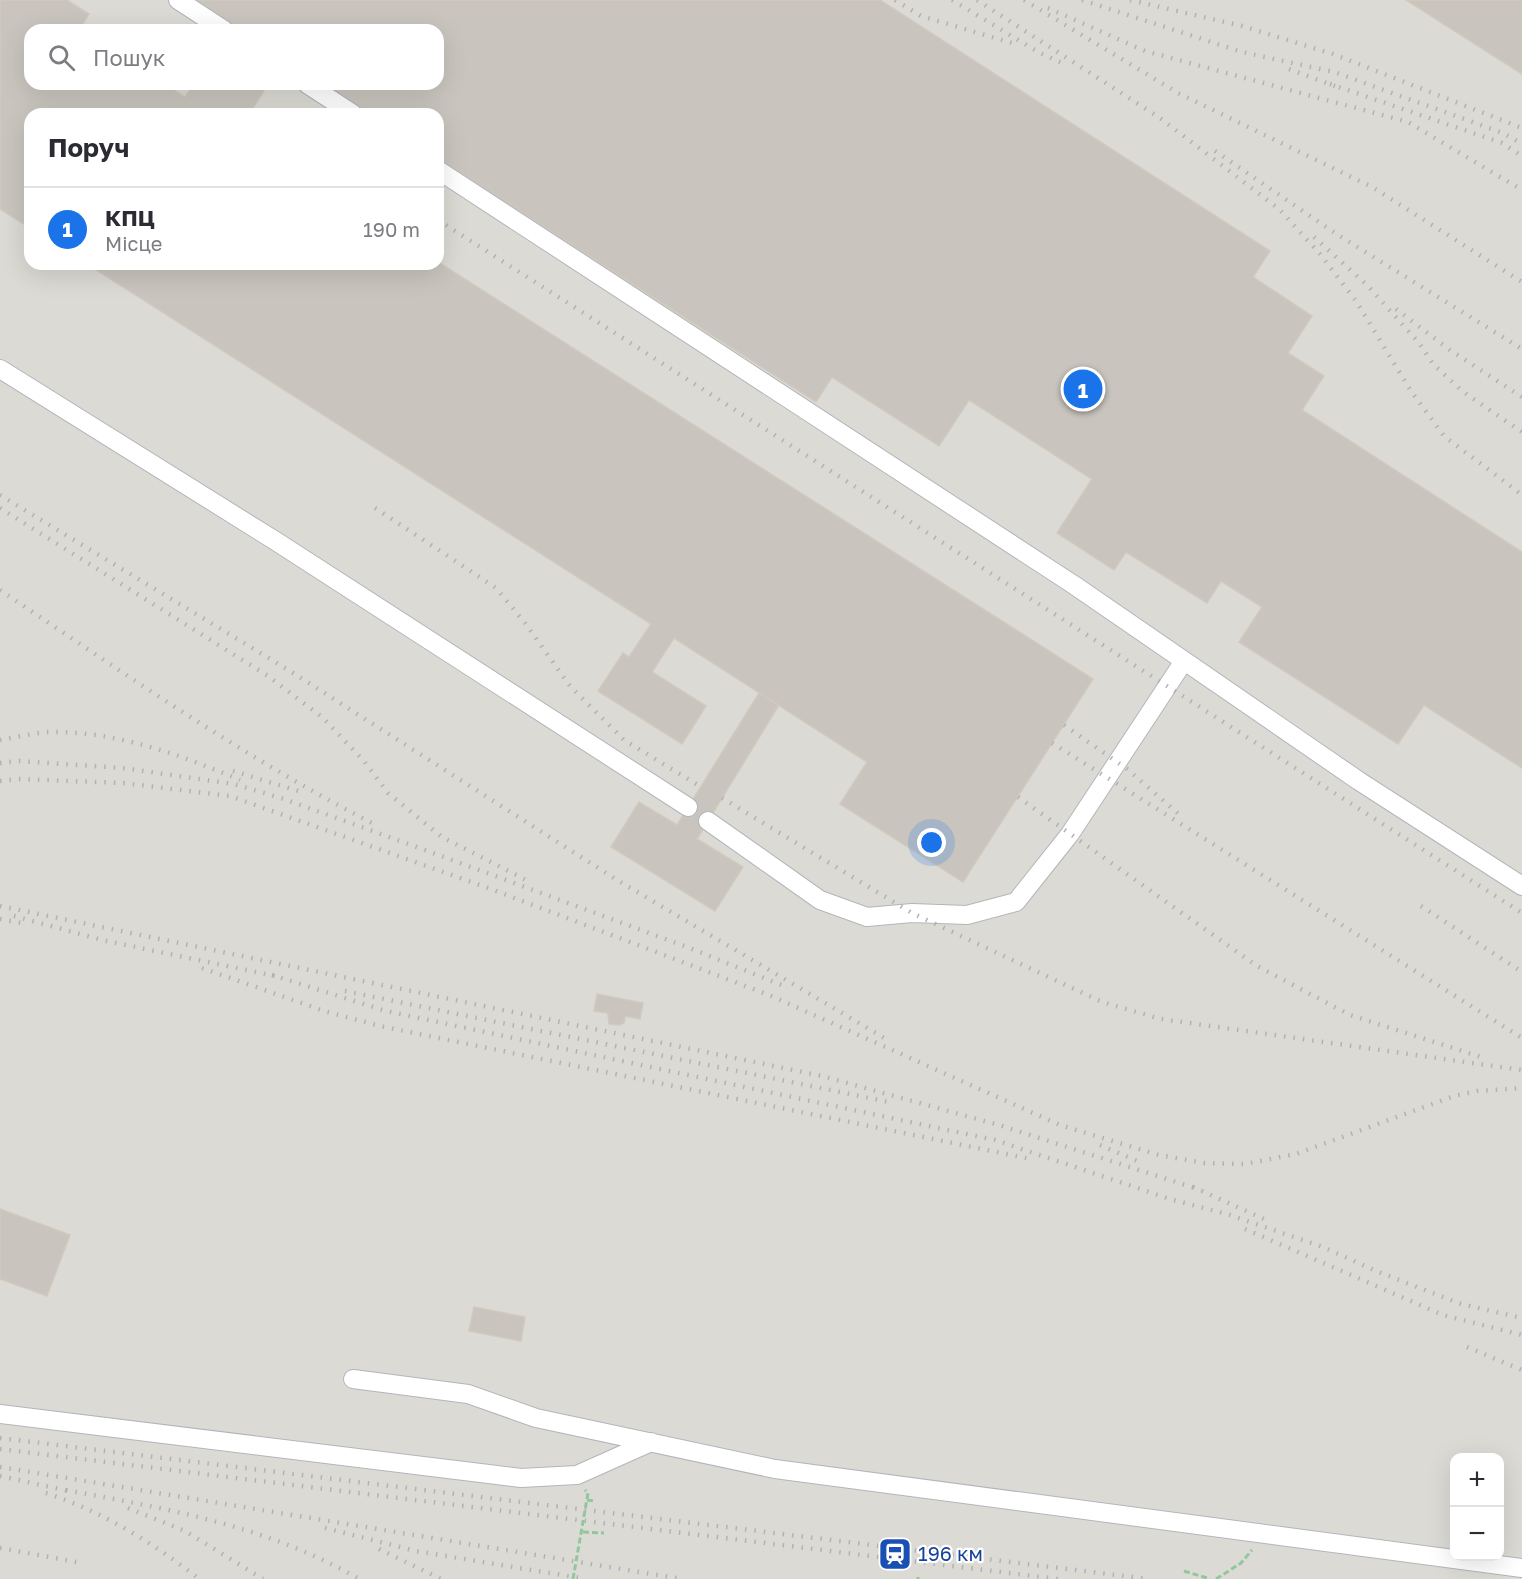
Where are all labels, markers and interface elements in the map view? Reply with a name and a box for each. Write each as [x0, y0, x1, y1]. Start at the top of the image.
search box [24, 24, 444, 90]
icon: search [45, 41, 78, 74]
text: Пошук [93, 44, 166, 71]
text: Поруч [48, 132, 129, 163]
text: КПЦ [105, 204, 155, 231]
text: 1 [62, 217, 73, 241]
text: 190 m [363, 217, 420, 241]
text: Місце [105, 231, 162, 255]
pin: 1 [1064, 366, 1102, 412]
your location [917, 828, 946, 857]
map controls [1450, 1453, 1504, 1561]
button: + [1450, 1453, 1504, 1507]
button: − [1450, 1507, 1504, 1561]
station icon: 196 км [877, 1536, 913, 1572]
place label: 196 км [918, 1541, 983, 1565]

